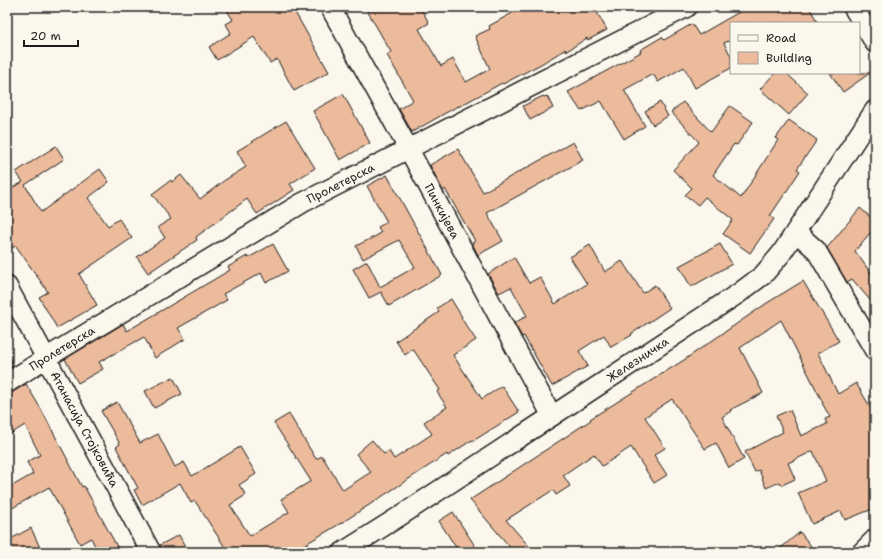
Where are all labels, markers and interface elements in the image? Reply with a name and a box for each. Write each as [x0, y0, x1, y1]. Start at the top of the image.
scale bar [24, 22, 78, 48]
legend [730, 22, 860, 74]
text: 20 m [30, 28, 61, 44]
text: Road [766, 30, 797, 46]
text: Building [766, 50, 812, 66]
street label: Пролетерска [304, 159, 378, 207]
street label: Пинкијева [421, 181, 464, 242]
street label: Пролетерска [26, 322, 98, 375]
street label: Железничка [604, 333, 672, 386]
street label: Атанасија Стојковића [47, 369, 123, 491]

